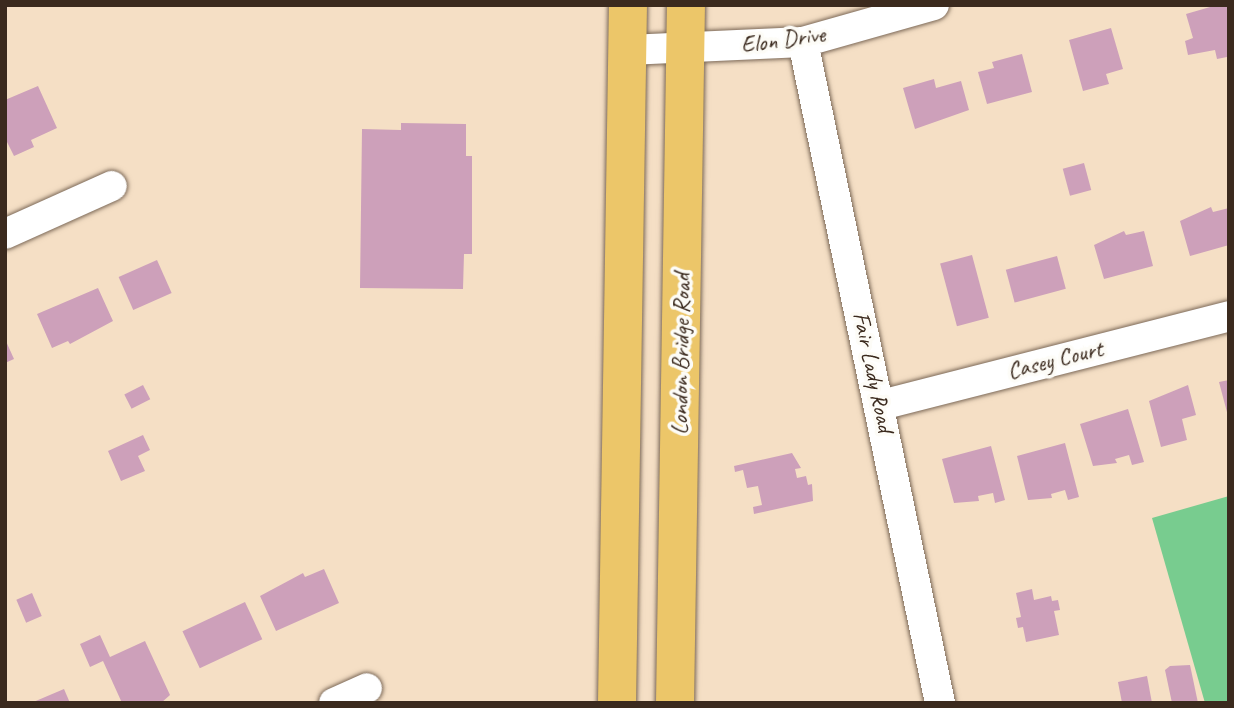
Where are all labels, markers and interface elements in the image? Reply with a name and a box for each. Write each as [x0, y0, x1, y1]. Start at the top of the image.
street label: Elon Drive [739, 20, 827, 60]
street label: London Bridge Road [665, 273, 697, 435]
street label: Fair Lady Road [846, 308, 900, 436]
street label: Casey Court [1004, 334, 1106, 386]

